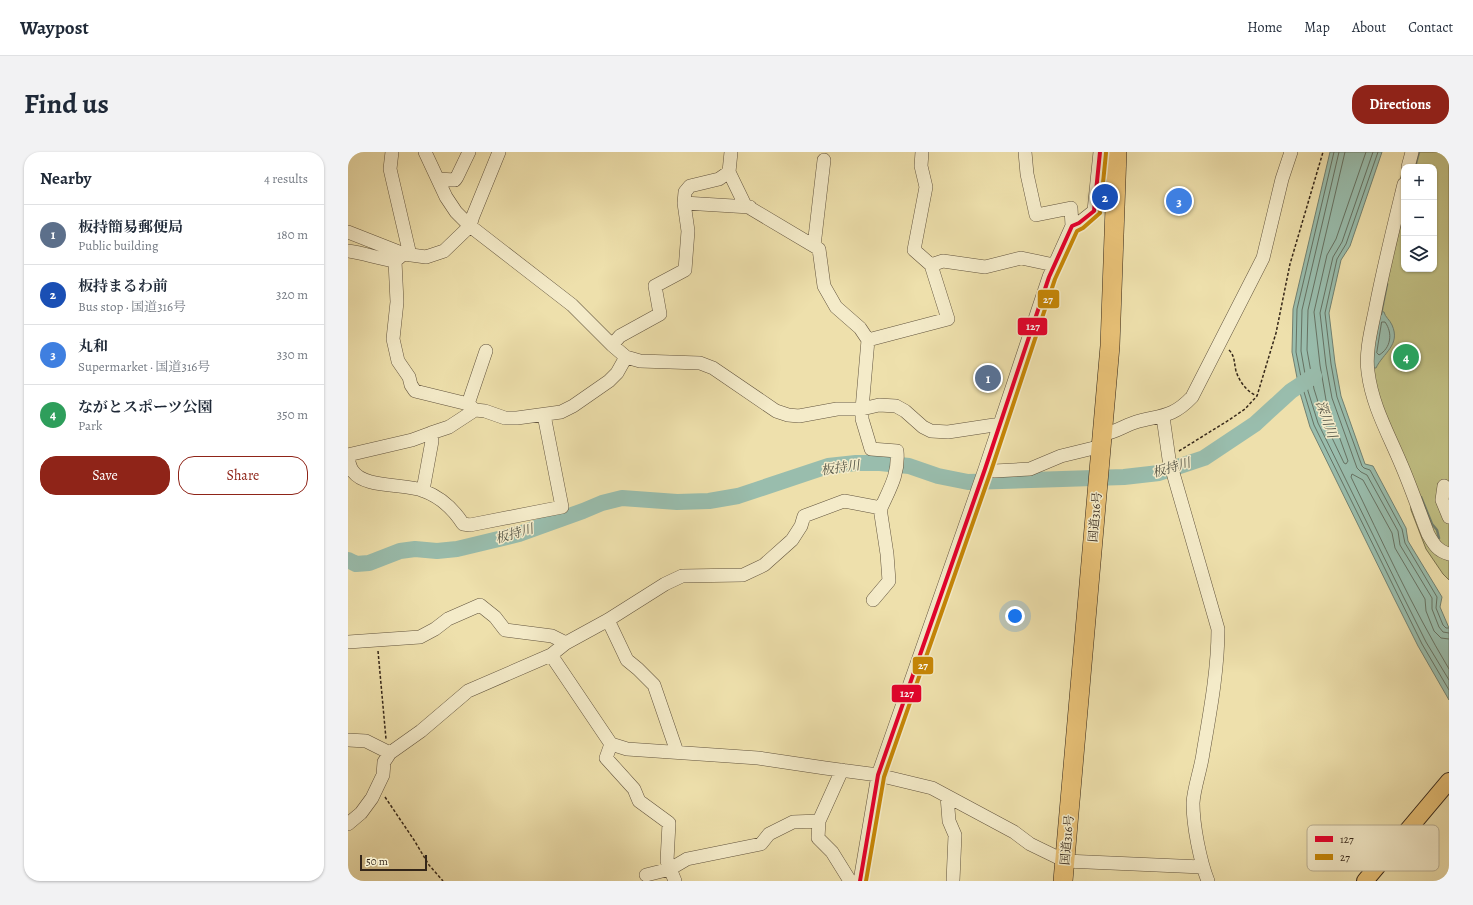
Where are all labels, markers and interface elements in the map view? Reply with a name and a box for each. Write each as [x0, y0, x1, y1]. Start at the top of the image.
text: Waypost [20, 15, 89, 41]
text: Home [1247, 18, 1282, 37]
text: Map [1304, 18, 1330, 37]
text: About [1352, 18, 1386, 37]
text: Contact [1408, 18, 1453, 37]
text: Find us [24, 85, 109, 123]
button: Directions [1352, 85, 1449, 124]
map controls [1401, 164, 1437, 272]
button: + [1401, 164, 1437, 200]
text: Nearby [40, 167, 91, 190]
text: 4 results [264, 170, 308, 187]
pin: 2 [1092, 182, 1118, 212]
pin: 3 [1166, 186, 1192, 216]
button: − [1401, 200, 1437, 236]
text: 板持簡易郵便局 [78, 217, 183, 237]
text: 1 [51, 226, 55, 243]
text: 180 m [277, 226, 308, 243]
button: layers [1401, 236, 1437, 272]
text: Public building [78, 237, 158, 254]
text: 板持まるわ前 [78, 276, 168, 296]
text: 2 [50, 286, 56, 303]
text: 320 m [276, 286, 308, 303]
line badge: 27 [1037, 289, 1060, 309]
text: 27 [1043, 292, 1053, 307]
text: Bus stop · 国道316号 [78, 298, 186, 315]
line badge: 127 [1017, 317, 1048, 336]
text: 127 [1026, 319, 1040, 334]
text: 丸和 [78, 336, 108, 356]
pin: 4 [1393, 342, 1419, 372]
text: 3 [50, 346, 56, 363]
text: 330 m [277, 346, 308, 363]
text: Supermarket · 国道316号 [78, 358, 210, 375]
pin: 1 [975, 363, 1001, 393]
text: ながとスポーツ公園 [78, 397, 212, 417]
water label: 深川川 [1312, 398, 1342, 442]
text: 4 [50, 406, 56, 423]
text: 350 m [277, 406, 308, 423]
text: Park [78, 417, 102, 434]
water label: 板持川 [1150, 453, 1194, 481]
button: Save [40, 456, 170, 495]
button: Share [178, 456, 308, 495]
water label: 板持川 [820, 456, 863, 479]
street label: 国道316号 [1085, 491, 1105, 543]
water label: 板持川 [493, 519, 537, 547]
your location [1005, 606, 1025, 626]
line badge: 27 [912, 656, 934, 675]
text: 27 [918, 658, 928, 673]
line badge: 127 [891, 684, 922, 703]
text: 127 [900, 686, 914, 701]
street label: 国道316号 [1057, 814, 1077, 866]
legend [1307, 825, 1439, 871]
text: 127 [1340, 832, 1354, 847]
text: 27 [1340, 850, 1350, 865]
scale bar [360, 853, 427, 872]
text: 50 m [366, 854, 388, 869]

